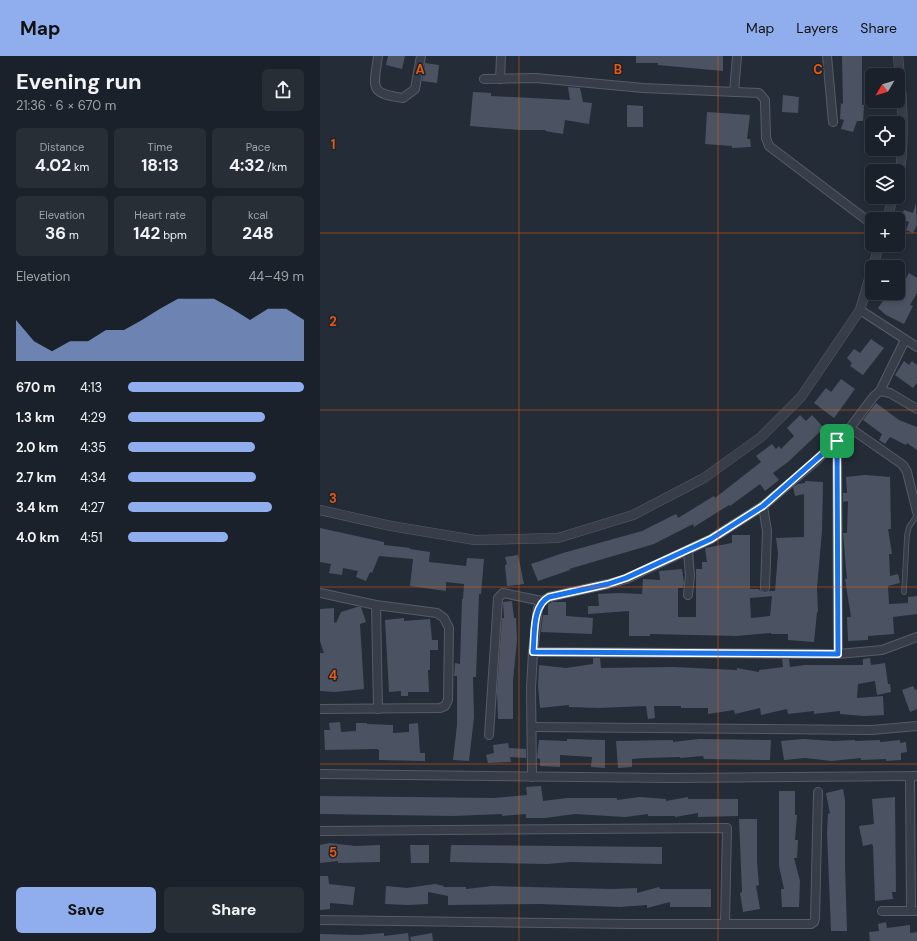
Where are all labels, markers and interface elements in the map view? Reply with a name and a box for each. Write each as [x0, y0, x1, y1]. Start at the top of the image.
text: Map [20, 16, 60, 41]
text: Map [746, 19, 774, 37]
text: Layers [796, 19, 838, 37]
text: Share [860, 19, 897, 37]
text: A [415, 61, 425, 78]
text: B [614, 61, 622, 78]
text: C [813, 61, 823, 78]
text: Evening run [16, 67, 142, 96]
north arrow [865, 68, 905, 108]
map controls [865, 68, 905, 300]
button: share [262, 69, 304, 111]
text: 21:36 · 6 × 670 m [16, 97, 116, 114]
button: locate [865, 116, 905, 156]
text: 1 [331, 136, 335, 153]
text: Distance [40, 140, 84, 154]
text: Time [148, 140, 172, 154]
text: Pace [246, 140, 270, 154]
text: 4.02 [35, 154, 71, 176]
text: 18:13 [141, 154, 179, 176]
text: 4:32 [229, 154, 264, 176]
text: km [71, 160, 89, 174]
text: /km [264, 160, 287, 174]
button: layers [865, 164, 905, 204]
text: Elevation [39, 208, 85, 222]
text: Heart rate [134, 208, 186, 222]
text: kcal [248, 208, 268, 222]
button: + [865, 212, 905, 252]
text: 36 [45, 222, 66, 244]
text: 142 [133, 222, 160, 244]
text: 248 [242, 222, 274, 244]
text: m [66, 228, 79, 242]
text: bpm [160, 228, 187, 242]
button: − [865, 260, 905, 300]
text: Elevation [16, 268, 70, 285]
text: 44–49 m [248, 268, 304, 285]
text: 2 [329, 313, 337, 330]
text: 670 m [16, 379, 55, 396]
text: 4:13 [80, 379, 102, 396]
text: 1.3 km [16, 409, 55, 426]
text: 4:29 [80, 409, 106, 426]
pin [820, 424, 854, 458]
icon: arrive [826, 430, 848, 452]
text: 2.0 km [16, 439, 58, 456]
text: 4:35 [80, 439, 106, 456]
text: 2.7 km [16, 469, 56, 486]
text: 4:34 [80, 469, 106, 486]
text: 3 [329, 490, 337, 507]
text: 3.4 km [16, 499, 58, 516]
text: 4:27 [80, 499, 105, 516]
text: 4.0 km [16, 529, 59, 546]
text: 4:51 [80, 529, 103, 546]
text: 4 [329, 667, 337, 684]
text: 5 [329, 844, 337, 861]
button: Save [16, 887, 156, 933]
button: Share [164, 887, 304, 933]

